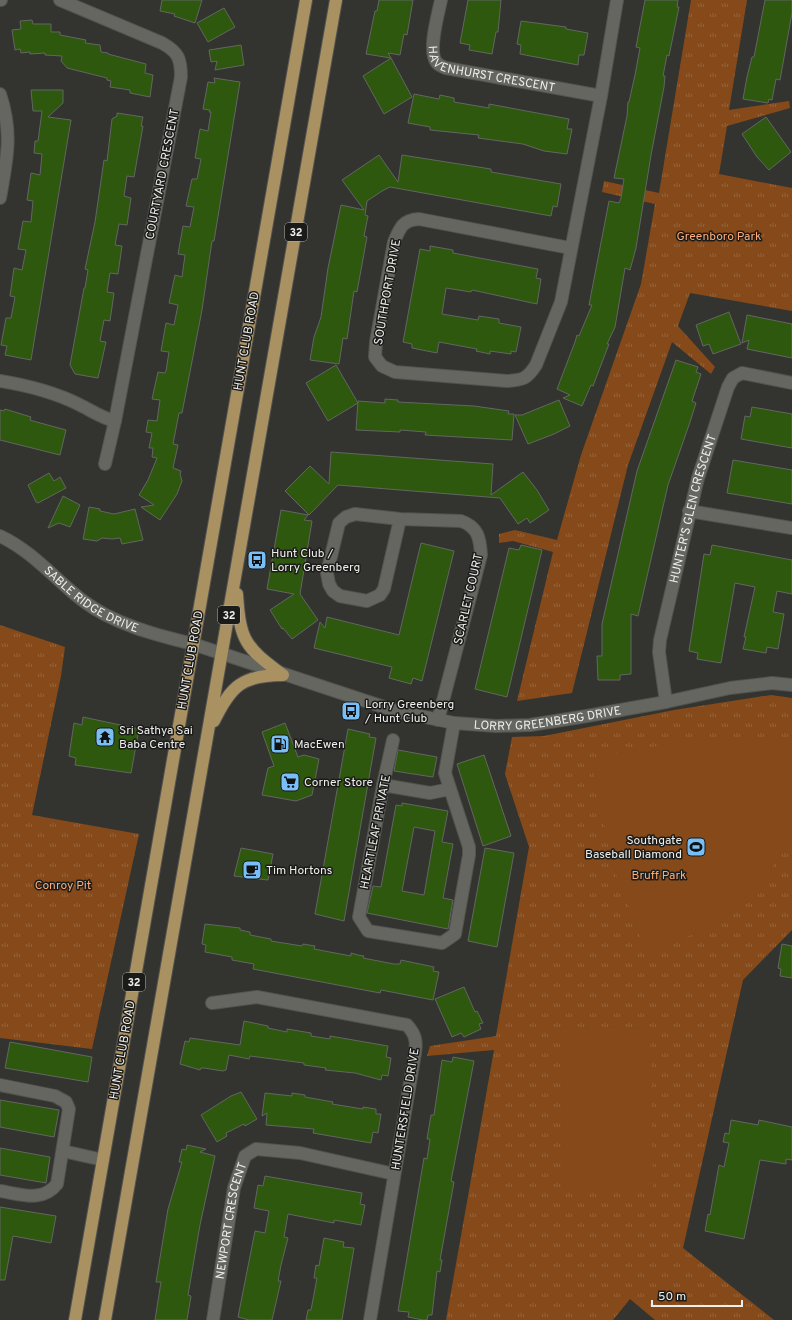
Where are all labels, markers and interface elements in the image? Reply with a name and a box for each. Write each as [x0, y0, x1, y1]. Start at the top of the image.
street label: HAVENHURST CRESCENT [424, 45, 556, 97]
street label: COURTYARD CRESCENT [142, 107, 184, 241]
road number: 32 [285, 223, 307, 241]
park label: Greenboro Park [677, 229, 761, 245]
street label: SOUTHPORT DRIVE [371, 238, 405, 346]
street label: HUNT CLUB ROAD [230, 291, 264, 392]
street label: HUNTER'S GLEN CRESCENT [667, 432, 721, 585]
place label: Hunt Club / Lorry Greenberg [271, 546, 360, 576]
bus stop icon: Hunt Club / Lorry Greenberg [246, 549, 268, 571]
street label: SCARLET COURT [451, 552, 487, 646]
street label: SABLE RIDGE DRIVE [40, 563, 141, 637]
road number: 32 [218, 606, 240, 624]
street label: HUNT CLUB ROAD [174, 610, 208, 711]
place label: Lorry Greenberg / Hunt Club [364, 697, 454, 727]
bus stop icon: Lorry Greenberg / Hunt Club [340, 700, 362, 722]
street label: LORRY GREENBERG DRIVE [473, 703, 622, 735]
place label: Sri Sathya Sai Baba Centre [119, 723, 193, 753]
temple icon: Sri Sathya Sai Baba Centre [94, 726, 116, 748]
fuel station icon: MacEwen [269, 733, 291, 755]
place label: MacEwen [294, 737, 345, 753]
supermarket icon: Corner Store [279, 771, 301, 793]
street label: HEARTLEAF PRIVATE [357, 774, 395, 891]
place label: Corner Store [304, 775, 373, 791]
place label: Southgate Baseball Diamond [585, 833, 682, 863]
sports icon: Southgate Baseball Diamond [685, 836, 707, 858]
cafe icon: Tim Hortons [241, 859, 263, 881]
place label: Tim Hortons [266, 863, 332, 879]
park label: Bruff Park [632, 868, 686, 884]
park label: Conroy Pit [35, 878, 91, 894]
road number: 32 [123, 973, 145, 991]
street label: HUNT CLUB ROAD [106, 1000, 140, 1101]
street label: HUNTERSFIELD DRIVE [388, 1047, 424, 1171]
street label: NEWPORT CRESCENT [213, 1160, 251, 1280]
scale bar [652, 1282, 742, 1308]
text: 50 m [658, 1289, 686, 1305]

